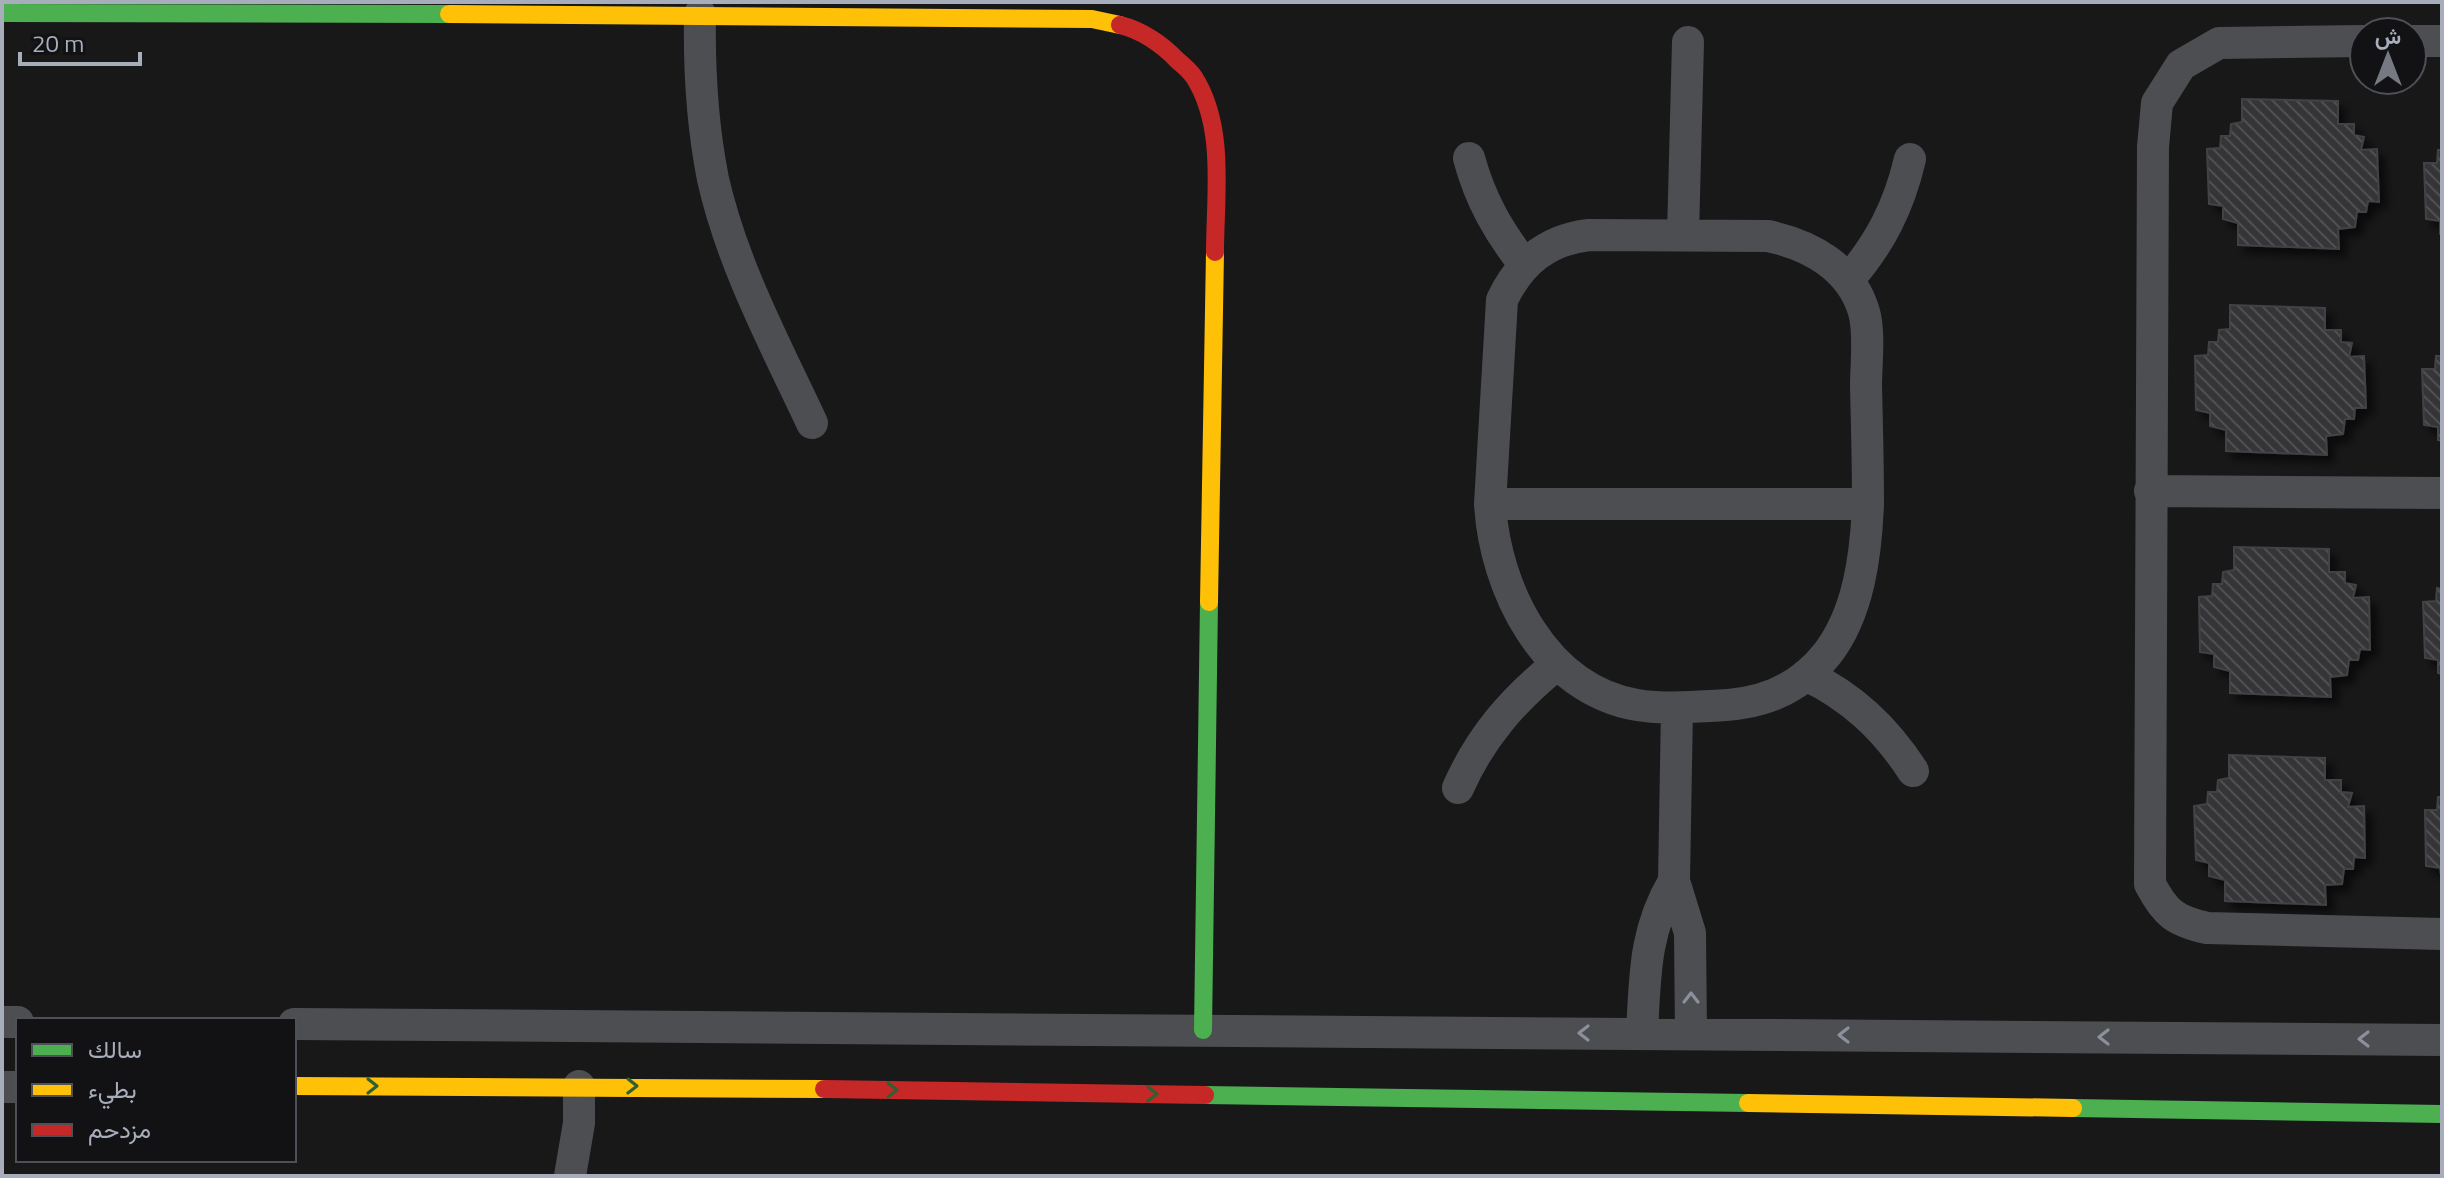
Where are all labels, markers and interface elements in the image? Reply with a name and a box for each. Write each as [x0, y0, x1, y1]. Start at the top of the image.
scale bar [20, 16, 140, 66]
north arrow [2348, 16, 2428, 96]
text: ش [2375, 19, 2401, 53]
text: 20 m [32, 25, 84, 61]
one-way arrow [1682, 991, 1700, 1004]
legend [16, 1018, 296, 1162]
one-way arrow [1577, 1024, 1590, 1042]
one-way arrow [1837, 1026, 1850, 1044]
one-way arrow [2097, 1028, 2110, 1046]
one-way arrow [2357, 1030, 2370, 1048]
text: سالك [88, 1031, 142, 1067]
text: بطيء [88, 1071, 137, 1109]
one-way arrow [366, 1077, 379, 1095]
one-way arrow [626, 1077, 639, 1095]
one-way arrow [886, 1081, 899, 1099]
one-way arrow [1146, 1085, 1159, 1103]
text: مزدحم [88, 1111, 151, 1147]

